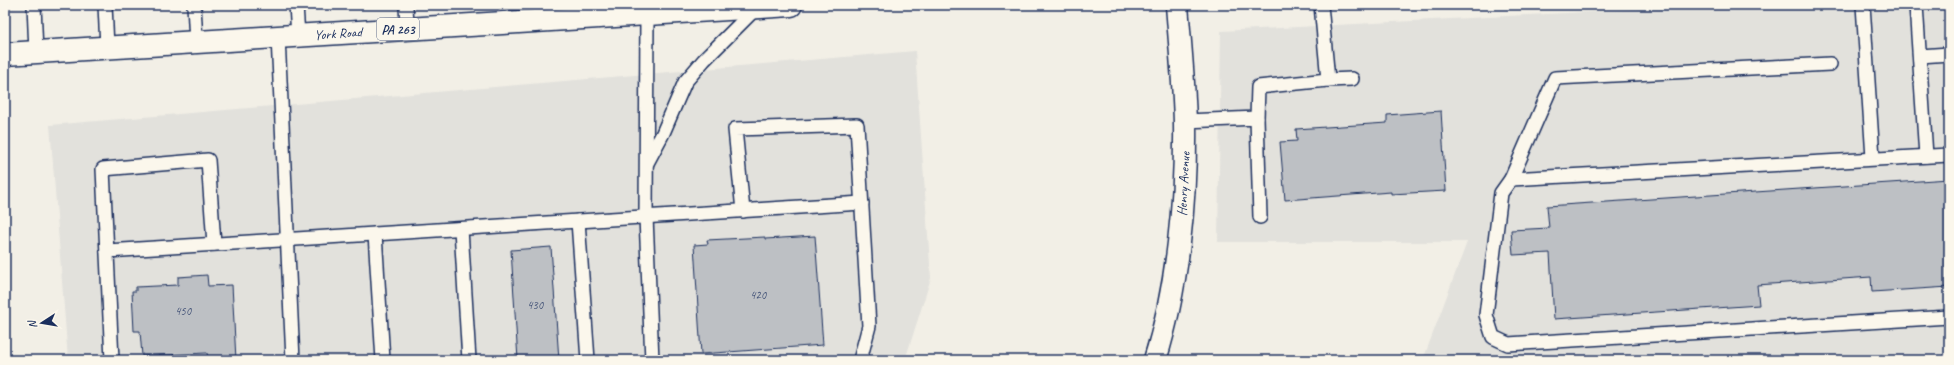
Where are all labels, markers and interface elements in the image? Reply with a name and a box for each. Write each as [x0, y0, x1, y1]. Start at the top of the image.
road number: PA 263 [377, 18, 419, 40]
street label: York Road [314, 23, 365, 44]
street label: Henry Avenue [1173, 150, 1194, 216]
house number: 420 [750, 287, 768, 303]
house number: 430 [527, 297, 545, 313]
north arrow [22, 303, 62, 343]
house number: 450 [175, 303, 193, 319]
text: N [24, 318, 40, 330]

